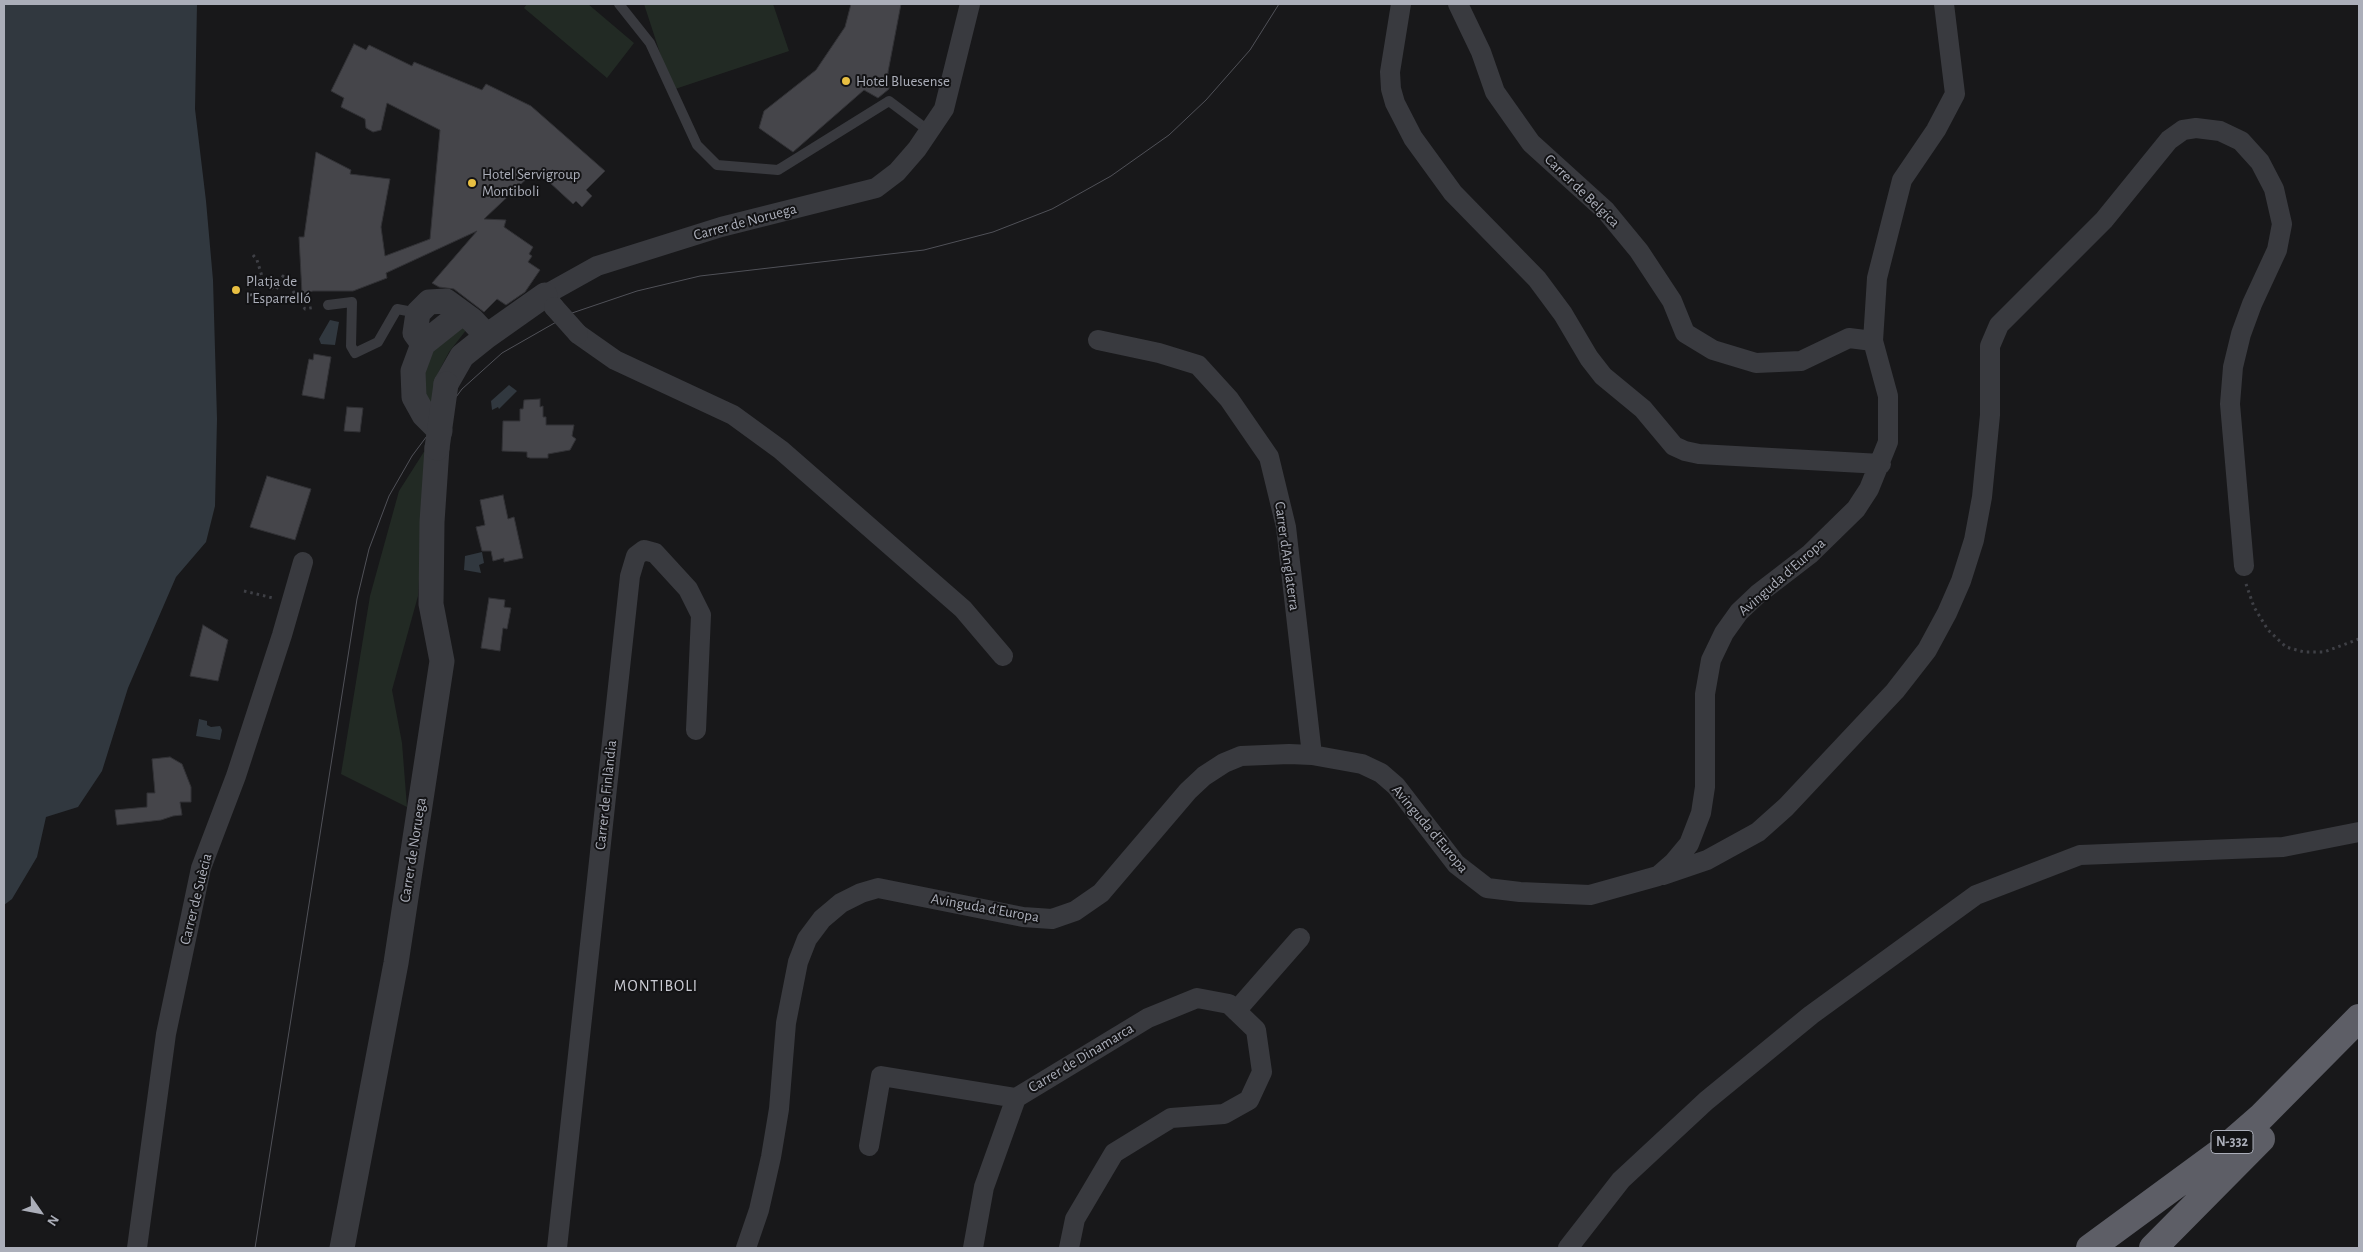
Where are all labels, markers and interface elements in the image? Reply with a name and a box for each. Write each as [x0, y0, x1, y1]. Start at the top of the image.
place label: Hotel Bluesense [856, 72, 950, 90]
marker: Hotel Bluesense [840, 75, 852, 87]
street label: Carrer de Belgica [1541, 151, 1623, 231]
place label: Hotel Servigroup Montiboli [482, 165, 580, 200]
marker: Hotel Servigroup Montiboli [466, 177, 478, 189]
street label: Carrer de Noruega [691, 200, 799, 244]
place label: Platja de l'Esparrelló [246, 272, 311, 307]
marker: Platja de l'Esparrelló [230, 284, 242, 296]
street label: Carrer d'Anglaterra [1270, 500, 1304, 612]
street label: Avinguda d'Europa [1735, 534, 1829, 620]
street label: Carrer de Finlàndia [591, 739, 621, 851]
street label: Avinguda d'Europa [1388, 781, 1472, 877]
street label: Carrer de Noruega [396, 796, 430, 904]
street label: Carrer de Suècia [176, 851, 216, 947]
street label: Avinguda d'Europa [929, 890, 1041, 926]
district label: MONTIBOLI [613, 976, 699, 996]
street label: Carrer de Dinamarca [1025, 1019, 1137, 1097]
road number: N-332 [2211, 1130, 2253, 1154]
north arrow [15, 1187, 65, 1237]
text: N [44, 1212, 61, 1228]

